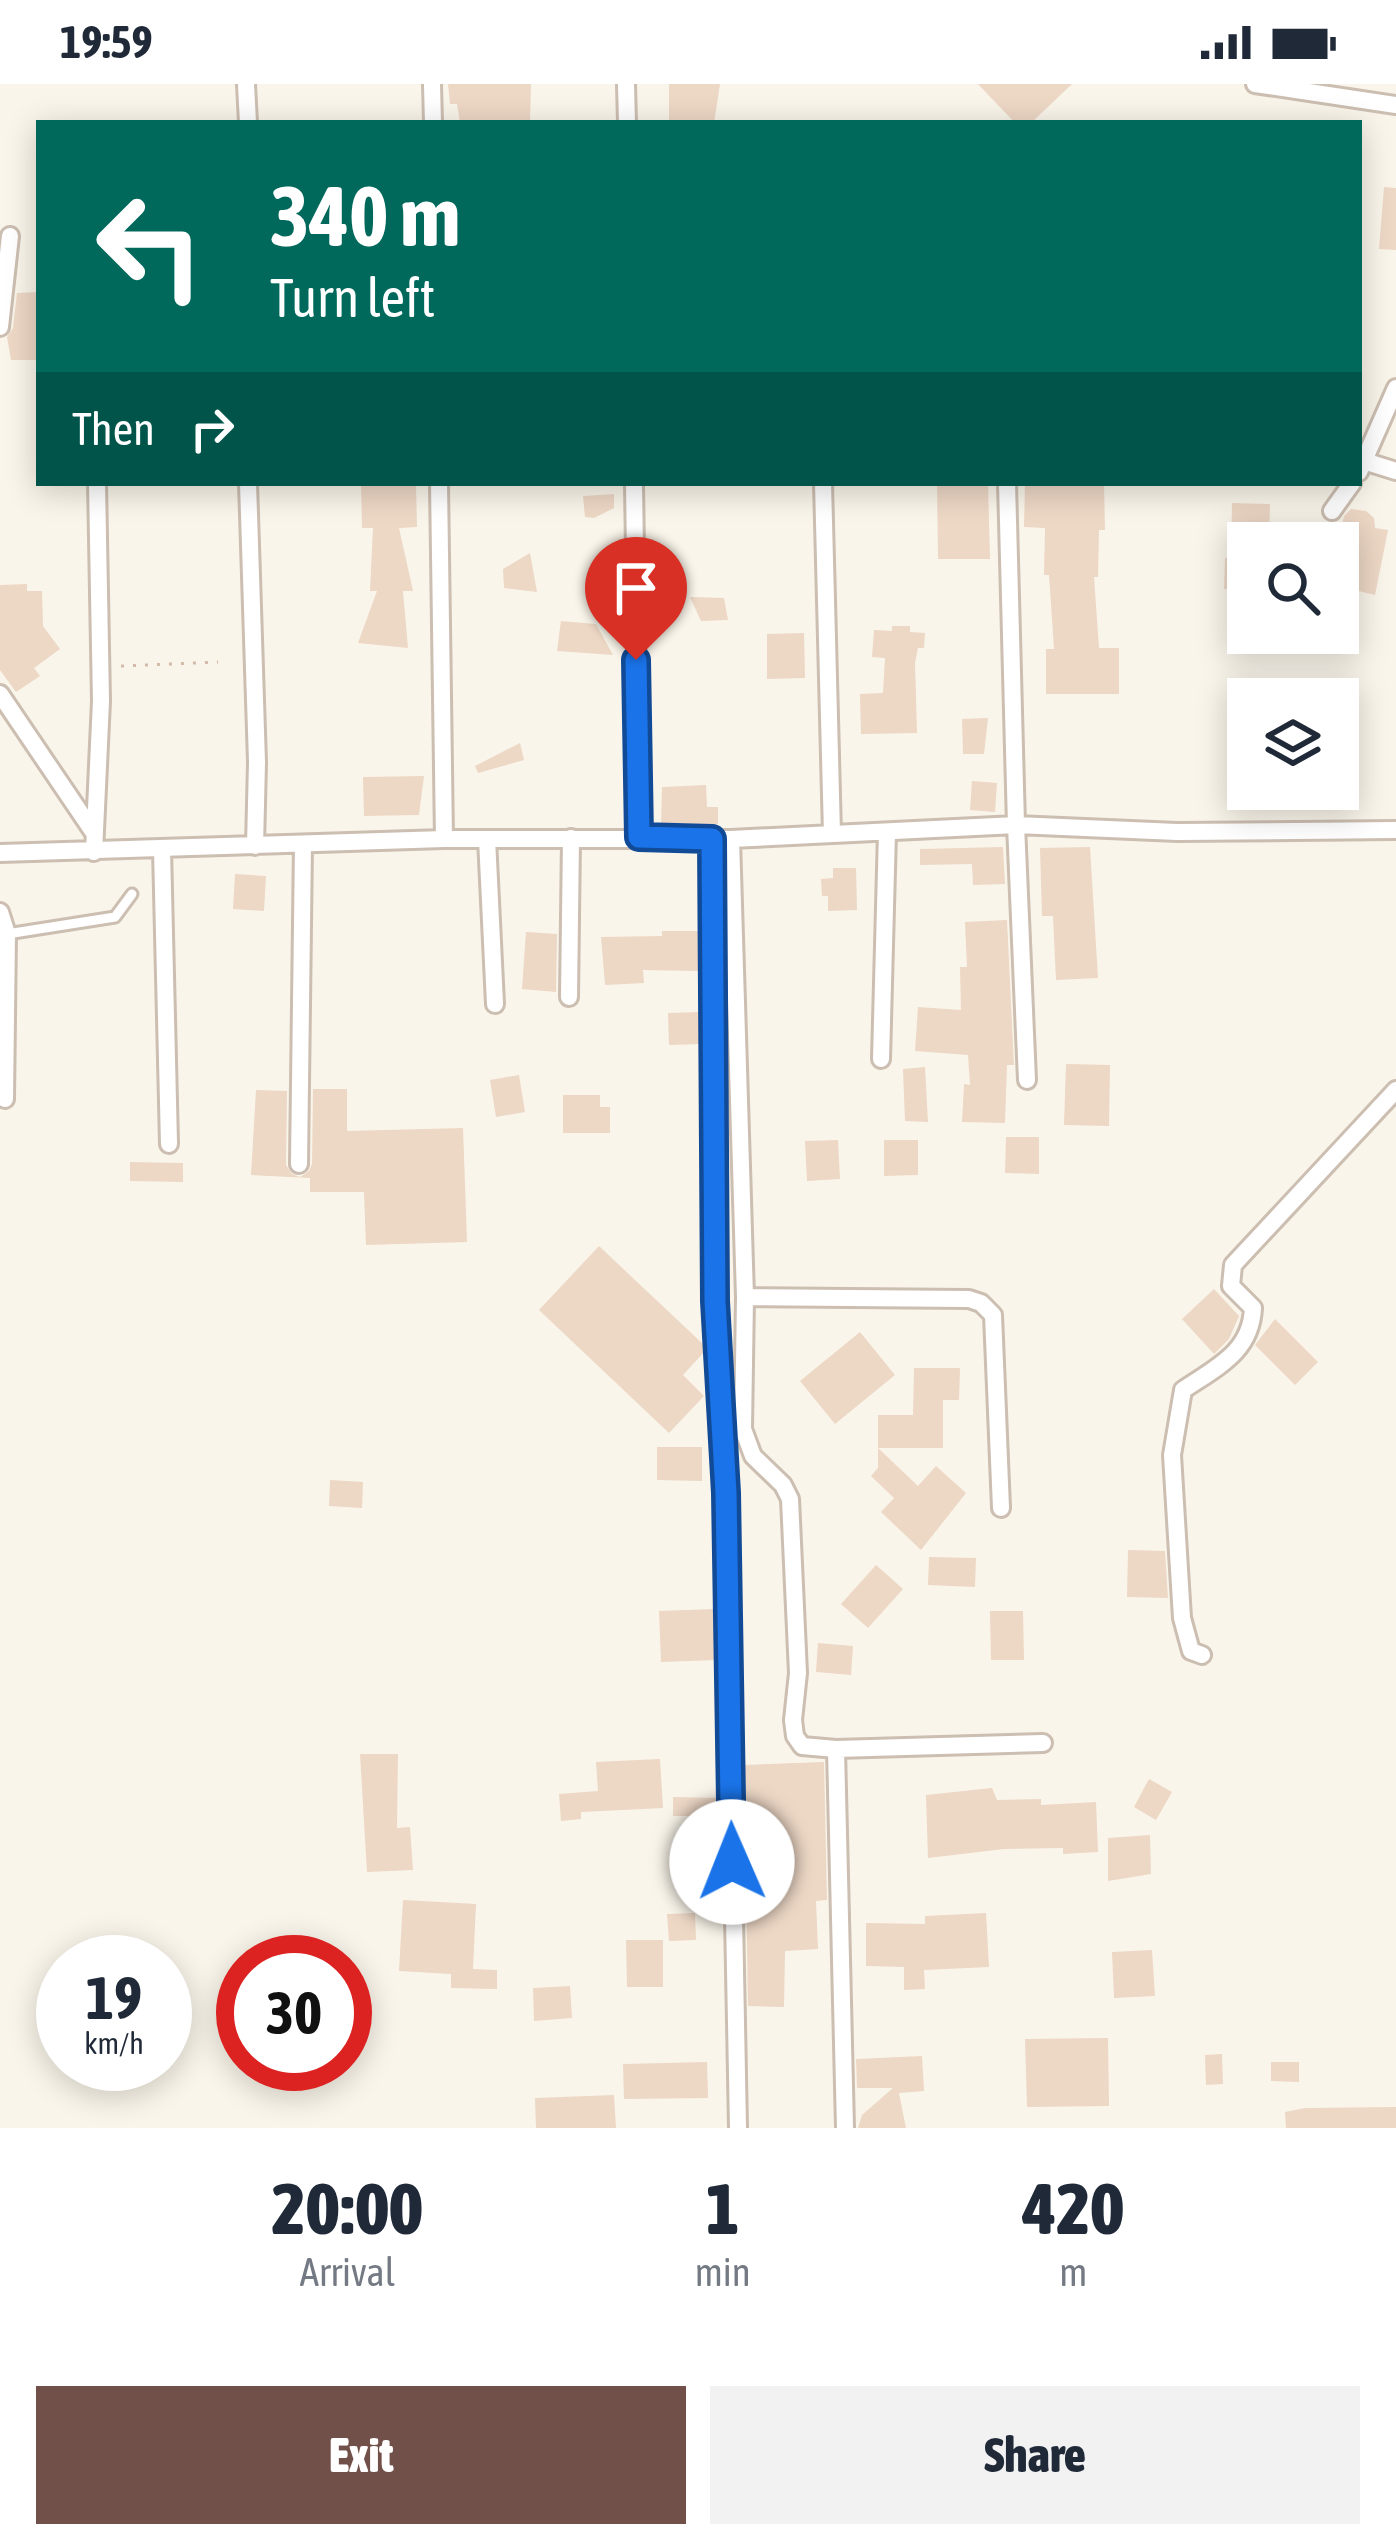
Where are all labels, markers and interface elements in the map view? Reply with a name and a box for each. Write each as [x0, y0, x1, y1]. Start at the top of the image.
text: 19:59 [60, 16, 153, 68]
icon: left [72, 168, 228, 324]
text: 340 m [270, 168, 460, 264]
text: Turn left [270, 267, 435, 328]
icon: right [179, 396, 245, 462]
text: Then [72, 403, 155, 455]
map controls [1227, 522, 1359, 810]
button: search [1227, 522, 1359, 654]
pin [585, 537, 687, 660]
icon: arrive [603, 555, 669, 621]
button: layers [1227, 678, 1359, 810]
position arrow [669, 1799, 795, 1925]
speed limit sign: 30 [216, 1935, 372, 2091]
text: 19 [86, 1963, 142, 2032]
text: km/h [84, 2026, 144, 2060]
text: 20:00 [272, 2167, 423, 2249]
text: 1 [706, 2167, 740, 2249]
text: 420 [1023, 2167, 1124, 2249]
text: Arrival [300, 2250, 395, 2294]
text: min [695, 2250, 751, 2294]
text: m [1059, 2250, 1087, 2294]
button: Exit [36, 2386, 686, 2524]
button: Share [710, 2386, 1360, 2524]

